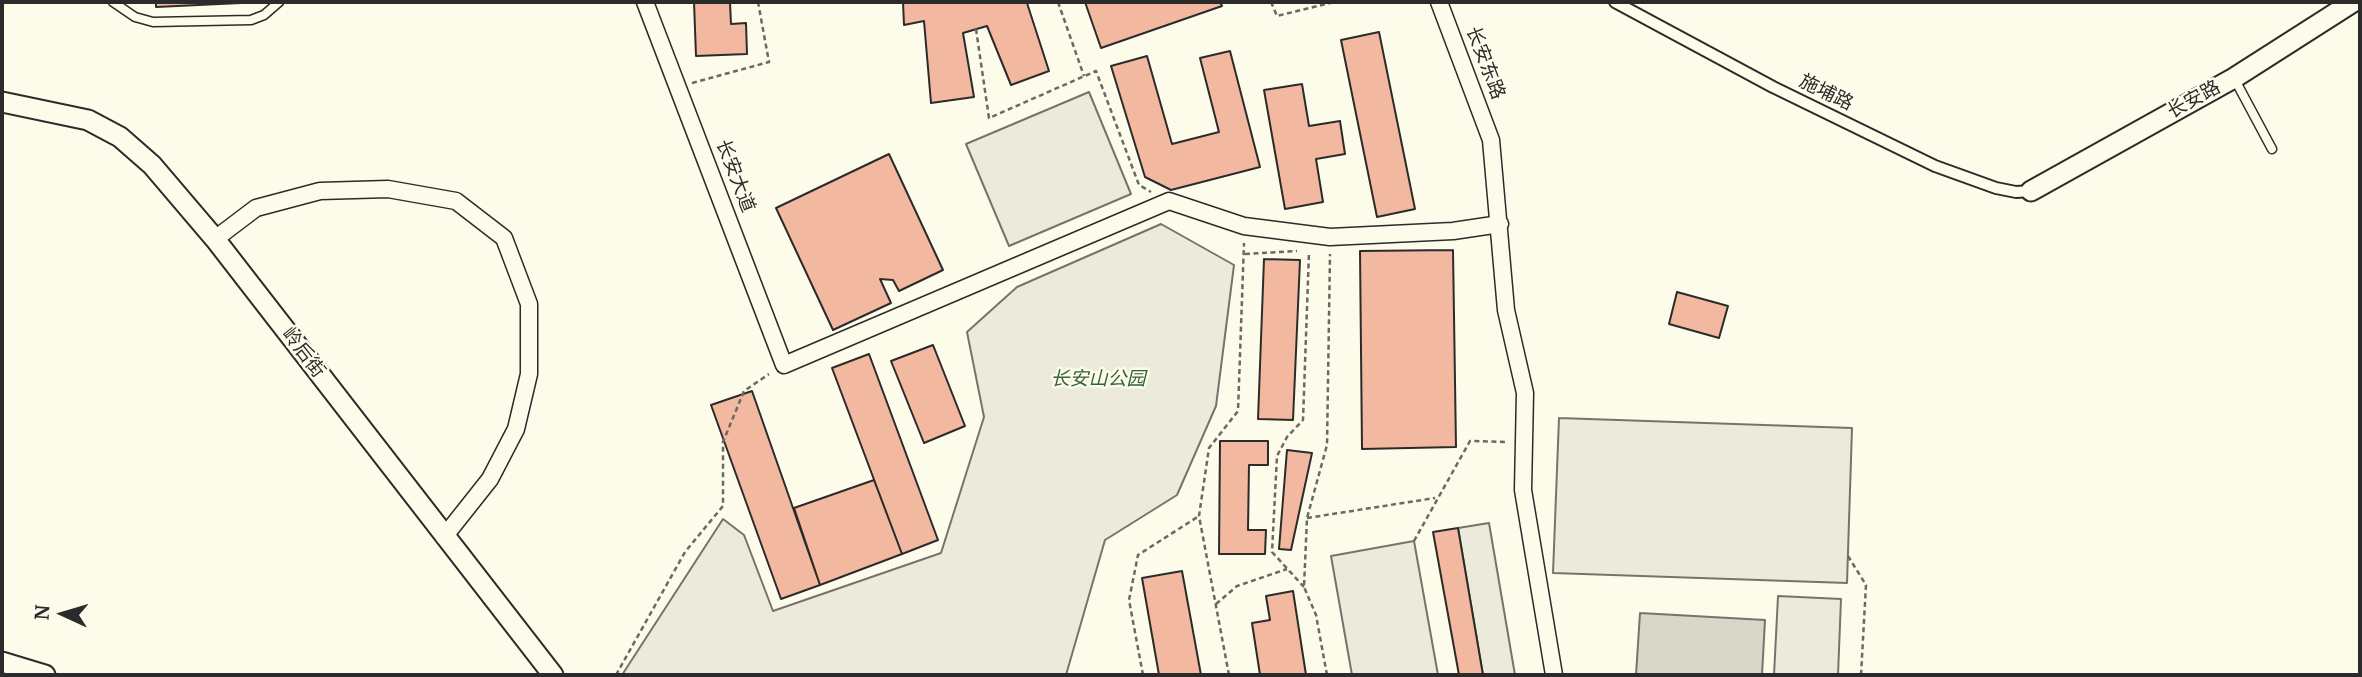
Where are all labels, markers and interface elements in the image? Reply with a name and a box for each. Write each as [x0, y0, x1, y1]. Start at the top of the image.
street label: 长安东路 [1461, 23, 1509, 103]
street label: 施埔路 [1795, 70, 1857, 116]
street label: 长安路 [2164, 76, 2224, 124]
street label: 长安大道 [711, 136, 759, 216]
street label: 岭后街 [276, 324, 330, 382]
park label: 长安山公园 [1051, 369, 1145, 391]
north arrow [28, 579, 98, 649]
text: N [30, 604, 55, 621]

